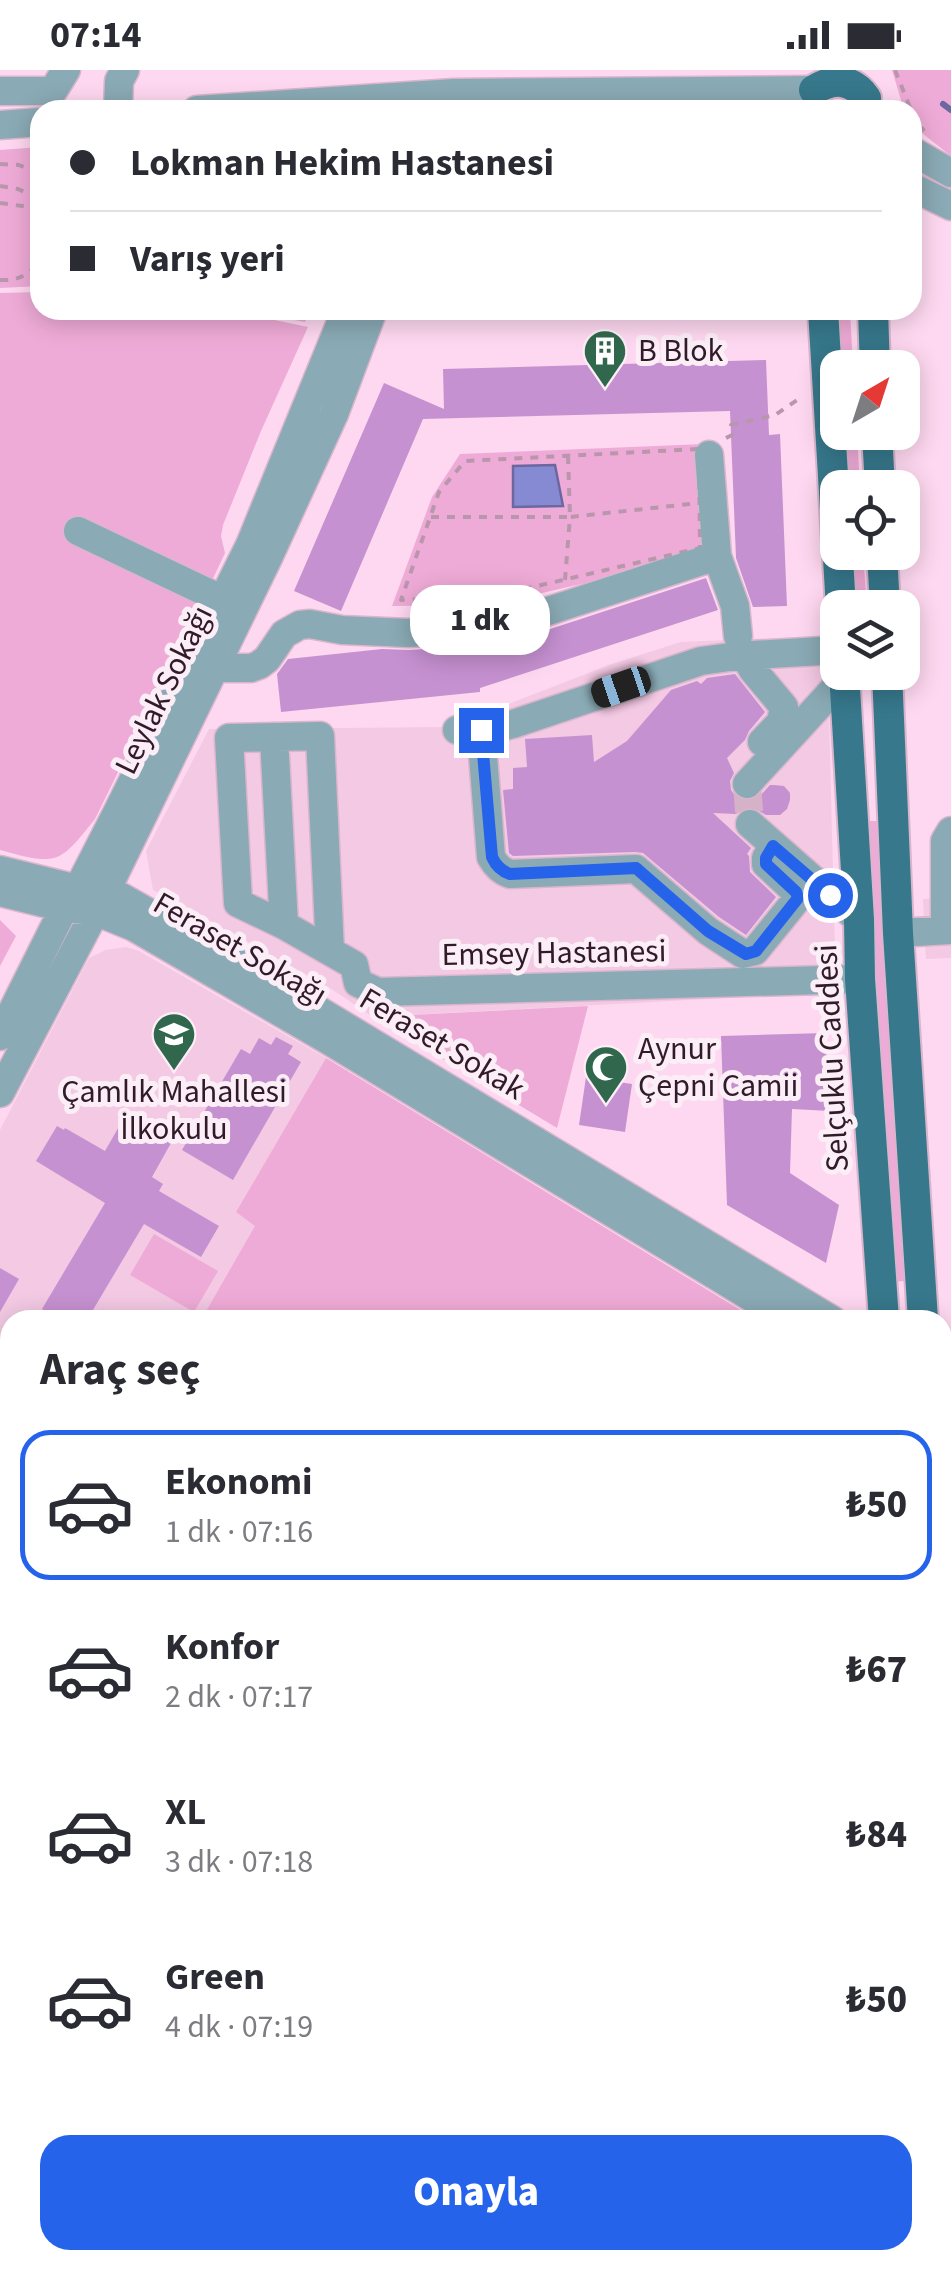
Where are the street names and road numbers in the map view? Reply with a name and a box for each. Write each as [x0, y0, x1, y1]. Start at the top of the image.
street label: Leylak Sokağı [103, 598, 225, 782]
street label: Feraset Sokağı [144, 881, 336, 1017]
street label: Emsey Hastanesi [441, 928, 667, 978]
street label: Selçuklu Caddesi [803, 943, 861, 1173]
street label: Feraset Sokak [351, 976, 534, 1112]

